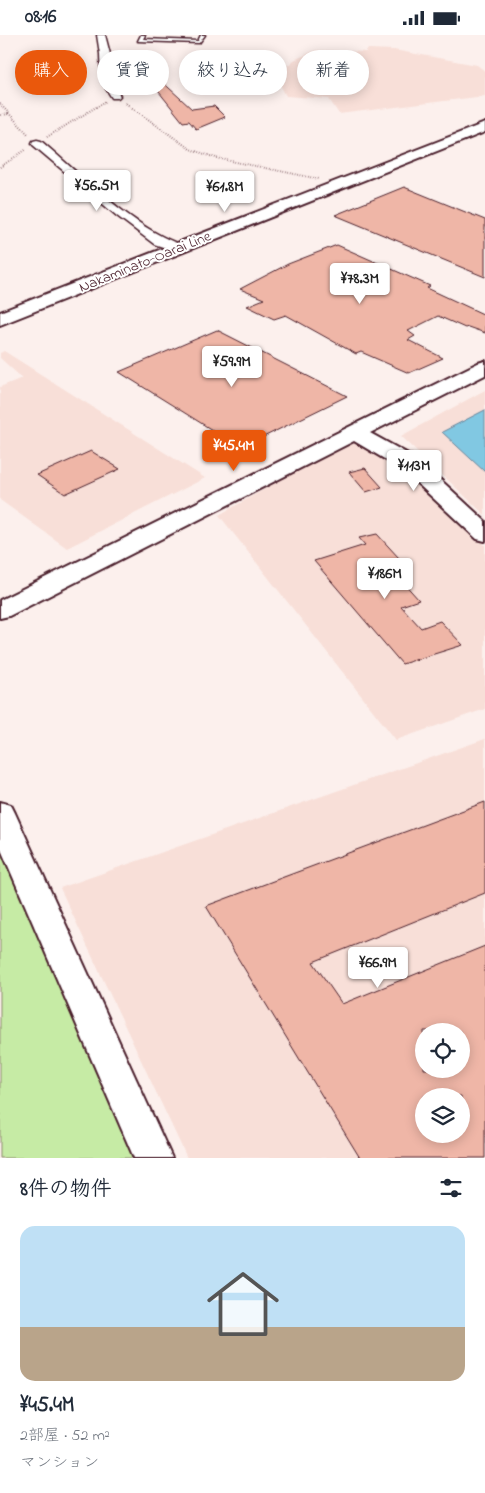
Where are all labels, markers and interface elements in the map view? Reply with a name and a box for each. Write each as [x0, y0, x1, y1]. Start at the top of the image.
text: 08:16 [25, 4, 56, 31]
chip: 購入 [15, 50, 87, 95]
chip: 賃貸 [97, 50, 169, 95]
chip: 絞り込み [179, 50, 287, 95]
chip: 新着 [297, 50, 369, 95]
pin: ¥56.5M [56, 169, 138, 212]
pin: ¥61.8M [184, 171, 266, 213]
text: ¥56.5M [75, 174, 119, 198]
text: ¥61.8M [206, 175, 244, 199]
street label: Nakaminato-Oarai Line [76, 225, 215, 299]
pin: ¥78.3M [319, 263, 401, 305]
text: ¥78.3M [341, 267, 379, 291]
pin: ¥59.9M [191, 345, 273, 388]
text: ¥59.9M [213, 350, 251, 374]
pin: ¥45.4M [193, 429, 275, 472]
text: ¥45.4M [213, 434, 255, 458]
pin: ¥113M [379, 449, 449, 492]
text: ¥113M [398, 454, 430, 478]
pin: ¥186M [350, 557, 420, 600]
text: ¥186M [368, 562, 402, 586]
pin: ¥66.9M [337, 947, 419, 989]
text: ¥66.9M [359, 951, 397, 975]
map controls [415, 1023, 470, 1143]
button: locate [415, 1023, 470, 1078]
button: layers [415, 1088, 470, 1143]
icon: filters [437, 1174, 465, 1202]
text: 8件の物件 [20, 1175, 112, 1205]
icon: home [198, 1259, 288, 1349]
text: ¥45.4M [20, 1391, 75, 1421]
text: 2部屋 · 52 m² [20, 1424, 110, 1448]
text: マンション [20, 1451, 99, 1475]

